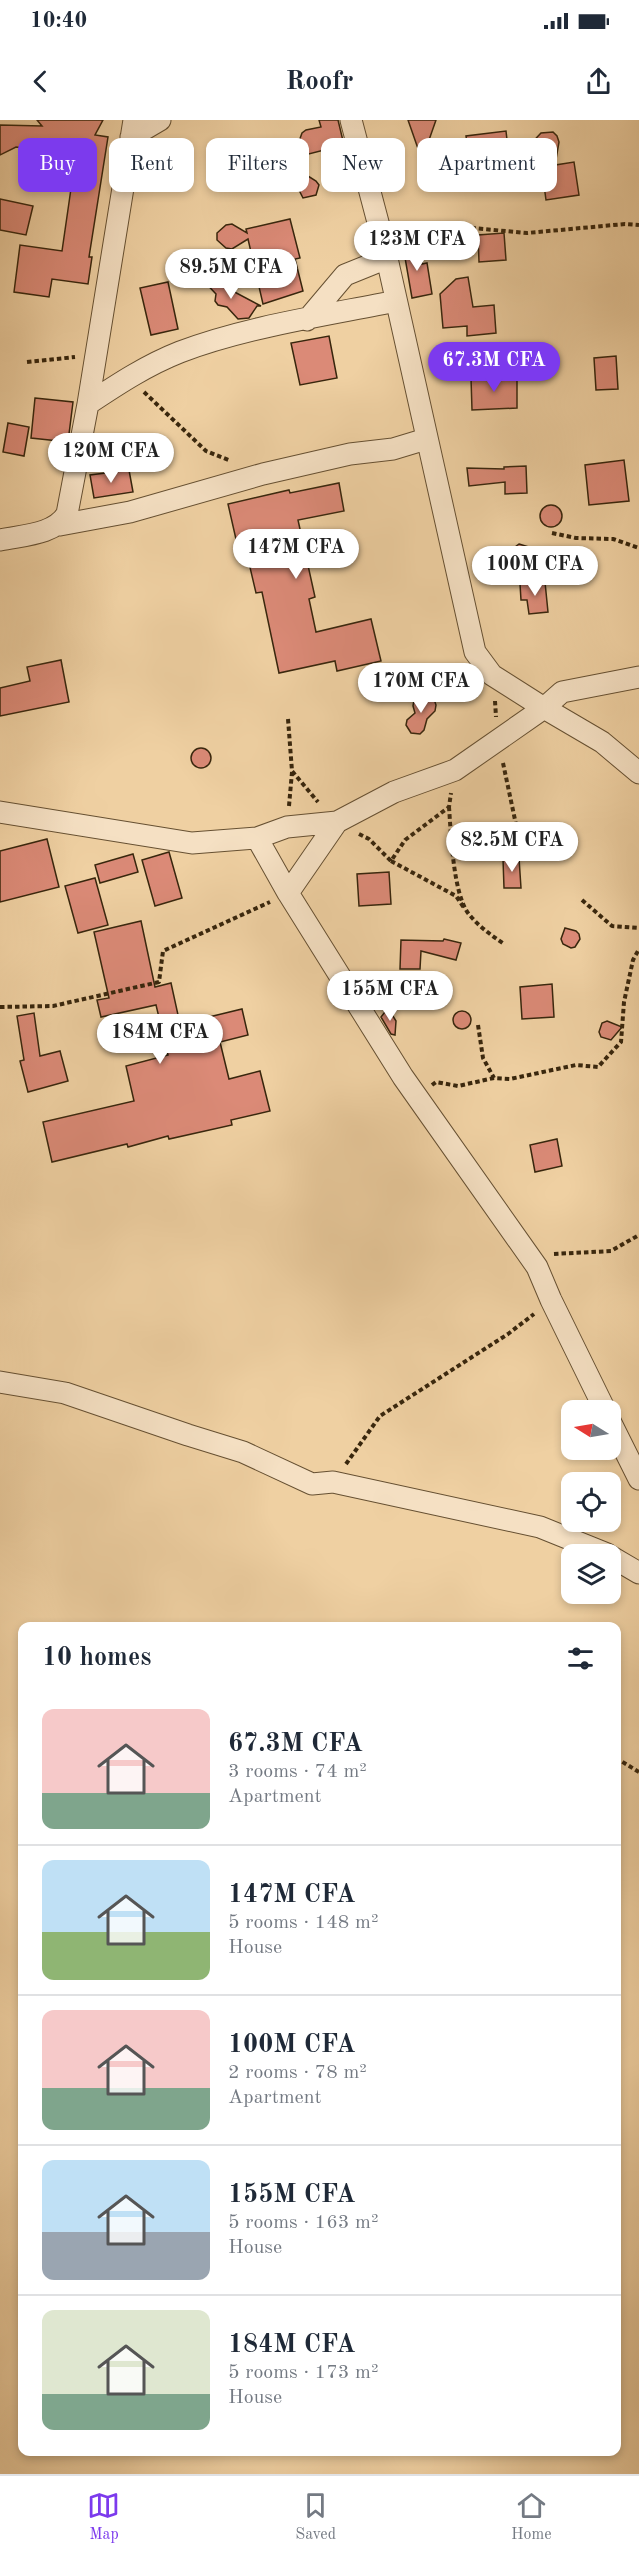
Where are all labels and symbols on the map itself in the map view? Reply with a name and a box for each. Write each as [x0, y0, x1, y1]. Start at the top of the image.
pin: 123M CFA [355, 221, 479, 272]
pin: 89.5M CFA [162, 249, 300, 300]
pin: 67.3M CFA [425, 342, 563, 393]
pin: 120M CFA [49, 433, 173, 484]
pin: 147M CFA [234, 529, 358, 580]
pin: 100M CFA [473, 546, 597, 597]
pin: 170M CFA [359, 663, 483, 714]
pin: 82.5M CFA [443, 822, 581, 873]
pin: 155M CFA [328, 971, 452, 1022]
pin: 184M CFA [98, 1014, 222, 1065]
north arrow [561, 1400, 621, 1460]

